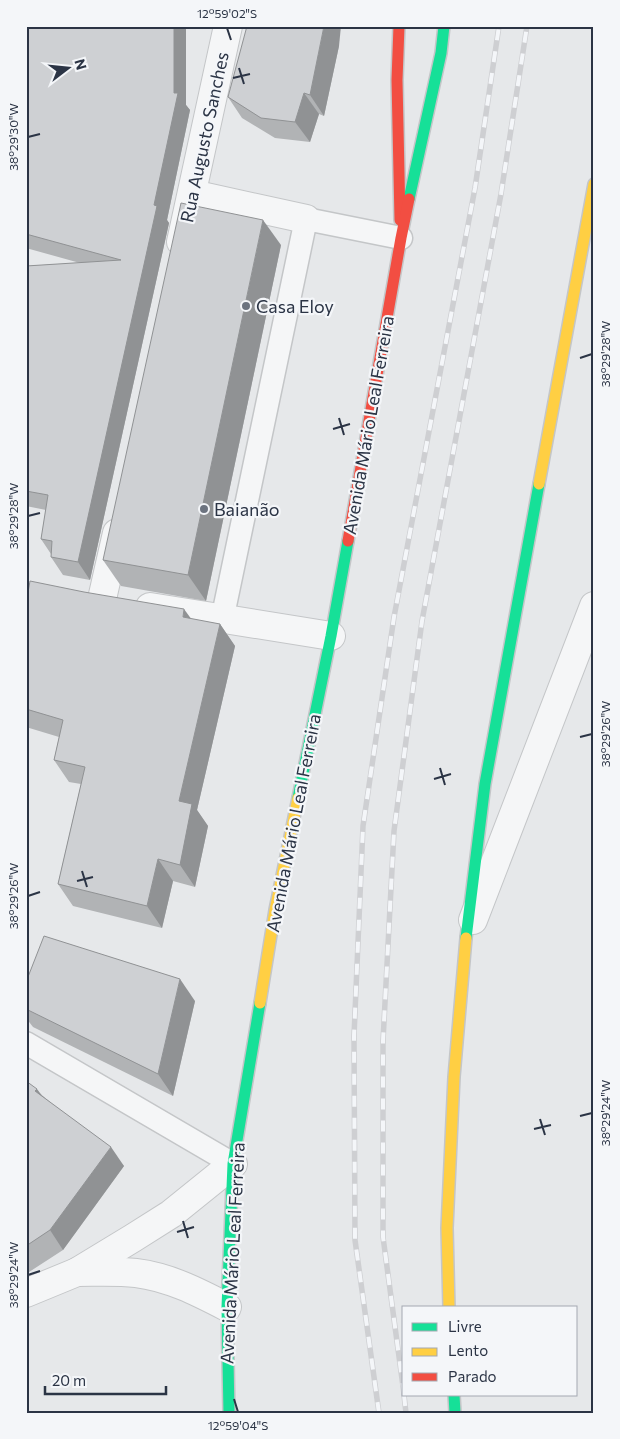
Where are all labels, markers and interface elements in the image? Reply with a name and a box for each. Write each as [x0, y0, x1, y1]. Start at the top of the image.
text: 12°59'02"S [197, 6, 257, 20]
north arrow [42, 42, 92, 92]
street label: Rua Augusto Sanches [175, 50, 233, 224]
text: N [71, 57, 91, 72]
text: 38°29'30"W [6, 103, 20, 171]
place label: Casa Eloy [256, 295, 334, 317]
marker: Casa Eloy [240, 300, 252, 312]
street label: Avenida Mário Leal Ferreira [338, 314, 398, 536]
text: 38°29'28"W [598, 321, 612, 387]
text: 38°29'28"W [6, 483, 20, 549]
place label: Baianão [214, 498, 279, 520]
marker: Baianão [198, 503, 210, 515]
text: 38°29'26"W [598, 701, 612, 767]
street label: Avenida Mário Leal Ferreira [261, 712, 325, 934]
text: 38°29'26"W [6, 863, 20, 929]
text: 38°29'24"W [598, 1080, 612, 1146]
street label: Avenida Mário Leal Ferreira [215, 1142, 249, 1364]
text: 38°29'24"W [6, 1242, 20, 1308]
legend [402, 1306, 578, 1396]
text: Livre [448, 1317, 482, 1335]
text: Lento [448, 1341, 488, 1359]
scale bar [45, 1364, 166, 1396]
text: Parado [448, 1367, 497, 1385]
text: 20 m [52, 1371, 86, 1389]
text: 12°59'04"S [208, 1418, 268, 1432]

